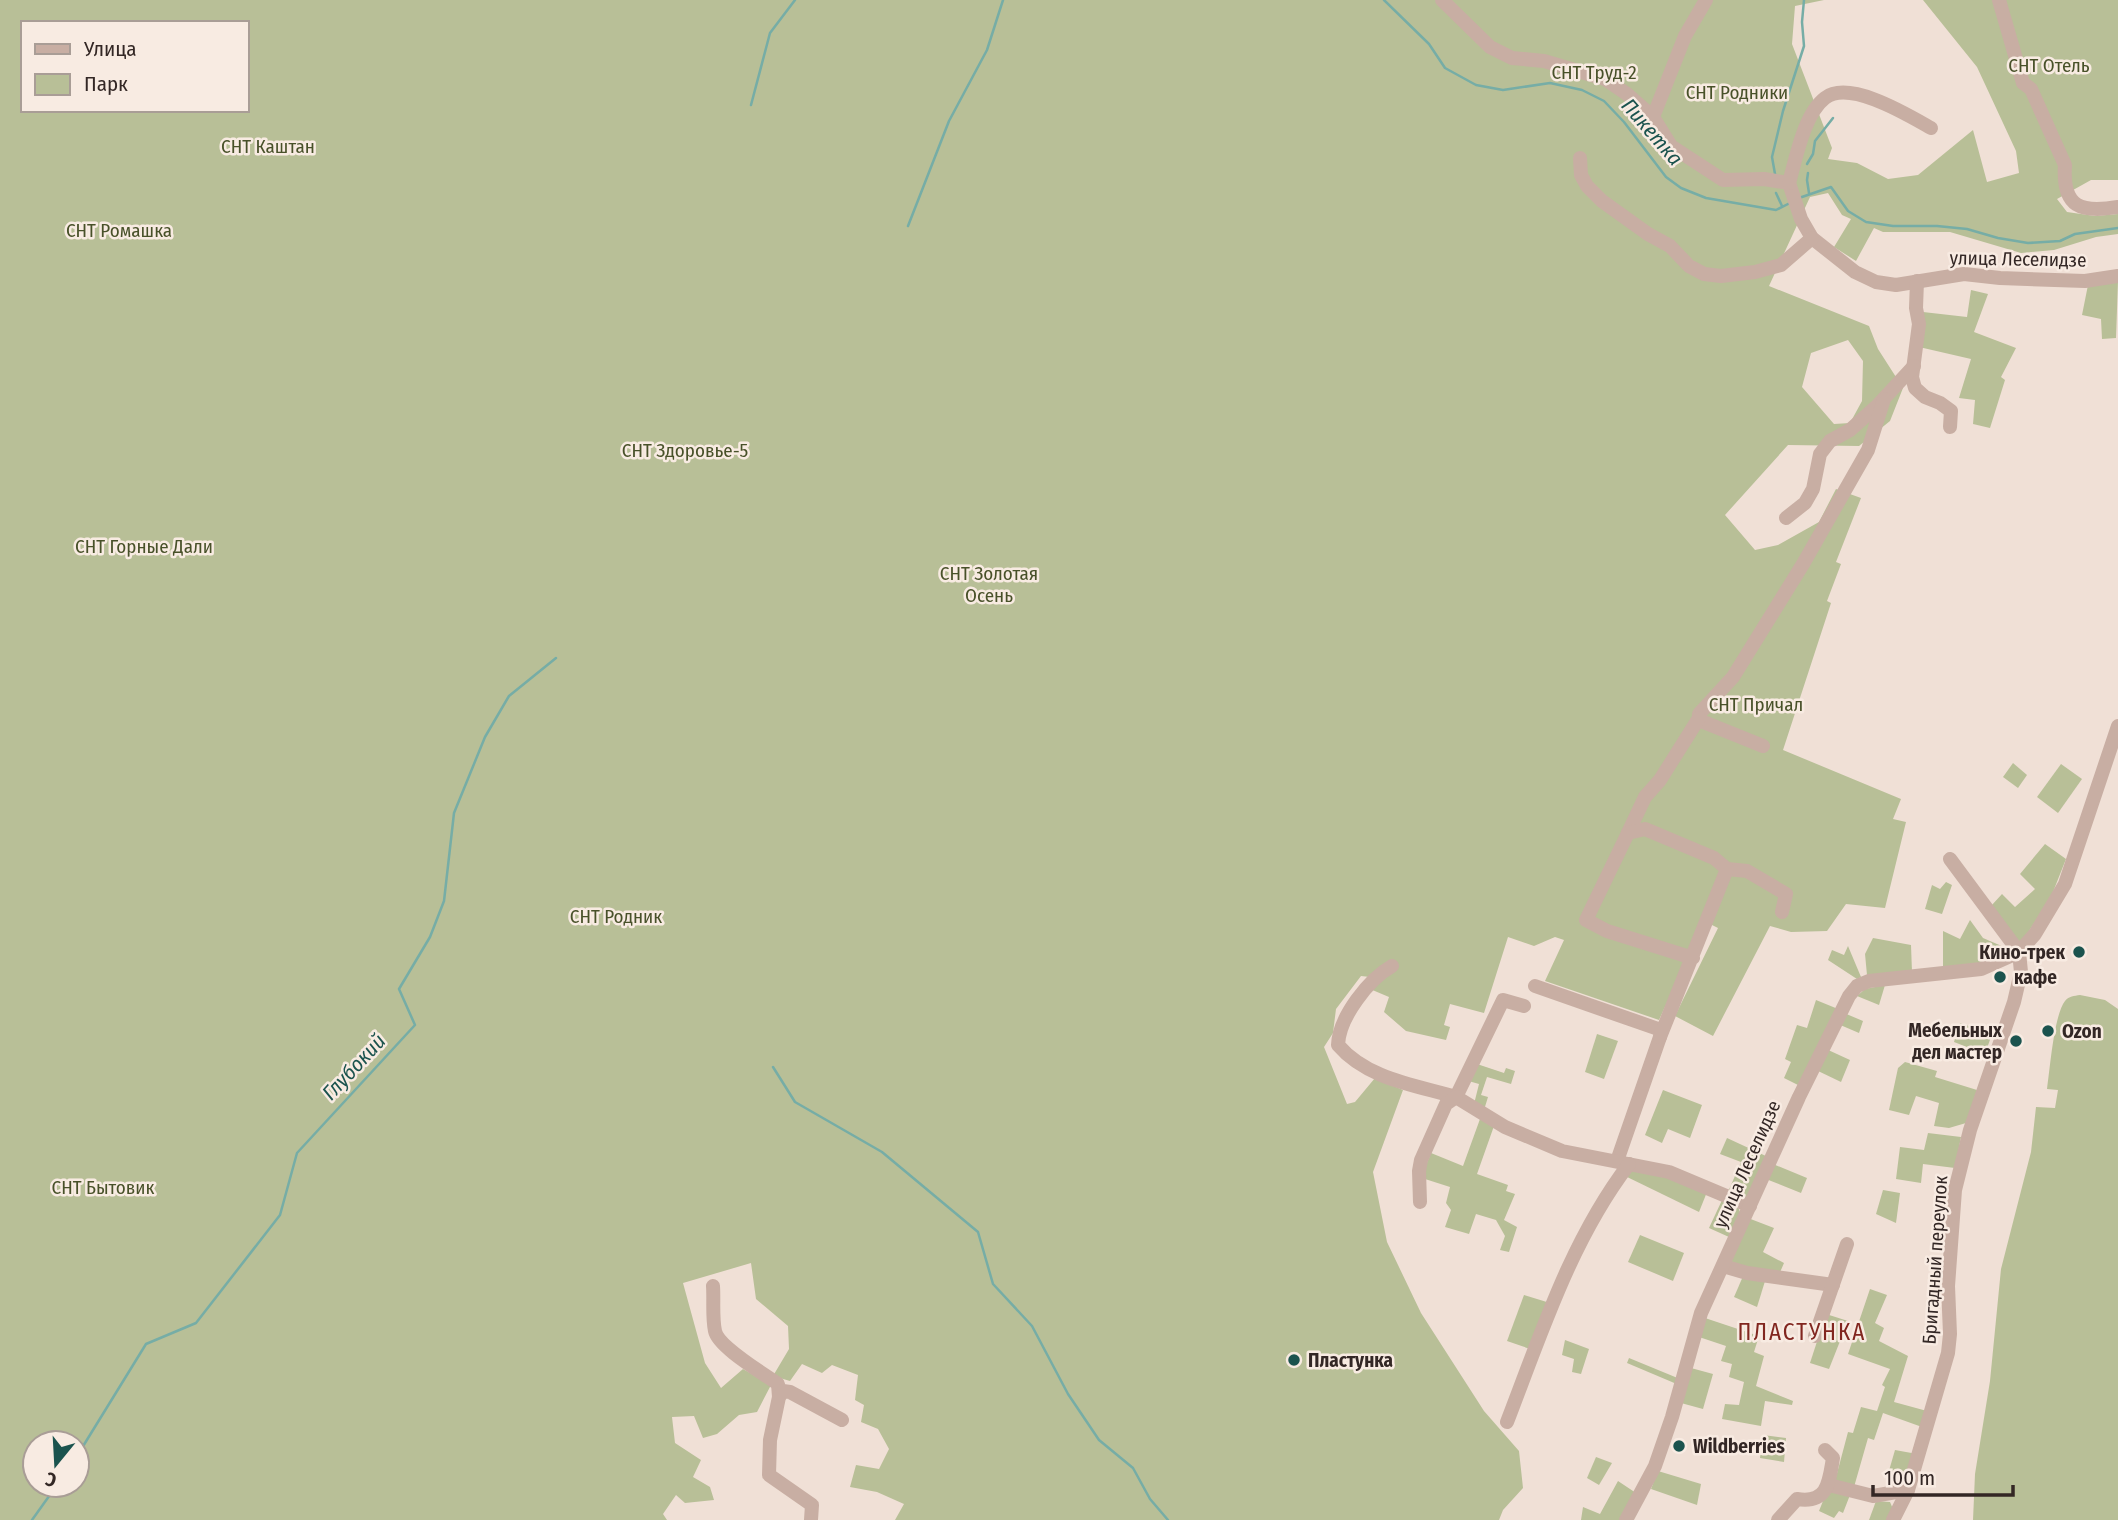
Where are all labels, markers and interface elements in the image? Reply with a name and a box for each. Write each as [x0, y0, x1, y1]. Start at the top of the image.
legend [21, 21, 248, 112]
text: Улица [83, 36, 137, 62]
park label: СНТ Отель [2008, 54, 2090, 77]
park label: СНТ Труд-2 [1551, 61, 1637, 84]
text: Парк [84, 71, 128, 97]
park label: СНТ Родники [1686, 81, 1788, 104]
water label: Пикетка [1616, 93, 1688, 171]
park label: СНТ Каштан [221, 135, 315, 158]
park label: СНТ Ромашка [66, 219, 172, 242]
street label: улица Леселидзе [1949, 246, 2087, 272]
park label: СНТ Здоровье-5 [622, 439, 748, 462]
park label: СНТ Горные Дали [75, 535, 213, 558]
park label: СНТ Золотая Осень [940, 562, 1038, 607]
park label: СНТ Причал [1709, 693, 1803, 716]
park label: СНТ Родник [570, 905, 662, 928]
place label: Кино-трек [1979, 941, 2065, 964]
marker: Кино-трек [2071, 944, 2087, 960]
place label: кафе [2014, 966, 2057, 989]
marker: кафе [1992, 969, 2008, 985]
place label: Мебельных дел мастер [1908, 1019, 2003, 1064]
place label: Ozon [2062, 1020, 2102, 1043]
marker: Ozon [2040, 1023, 2056, 1039]
water label: Глубокий [317, 1028, 391, 1106]
marker: Мебельных дел мастер [2008, 1033, 2024, 1049]
street label: улица Леселидзе [1709, 1097, 1785, 1231]
street label: Бригадный переулок [1918, 1175, 1952, 1345]
park label: СНТ Бытовик [52, 1176, 155, 1199]
district label: ПЛАСТУНКА [1738, 1318, 1866, 1346]
place label: Пластунка [1308, 1349, 1393, 1372]
marker: Пластунка [1286, 1352, 1302, 1368]
north arrow [21, 1429, 91, 1499]
place label: Wildberries [1693, 1435, 1785, 1458]
marker: Wildberries [1671, 1438, 1687, 1454]
scale bar [1873, 1454, 2013, 1498]
text: 100 m [1884, 1465, 1935, 1491]
text: С [43, 1467, 59, 1492]

